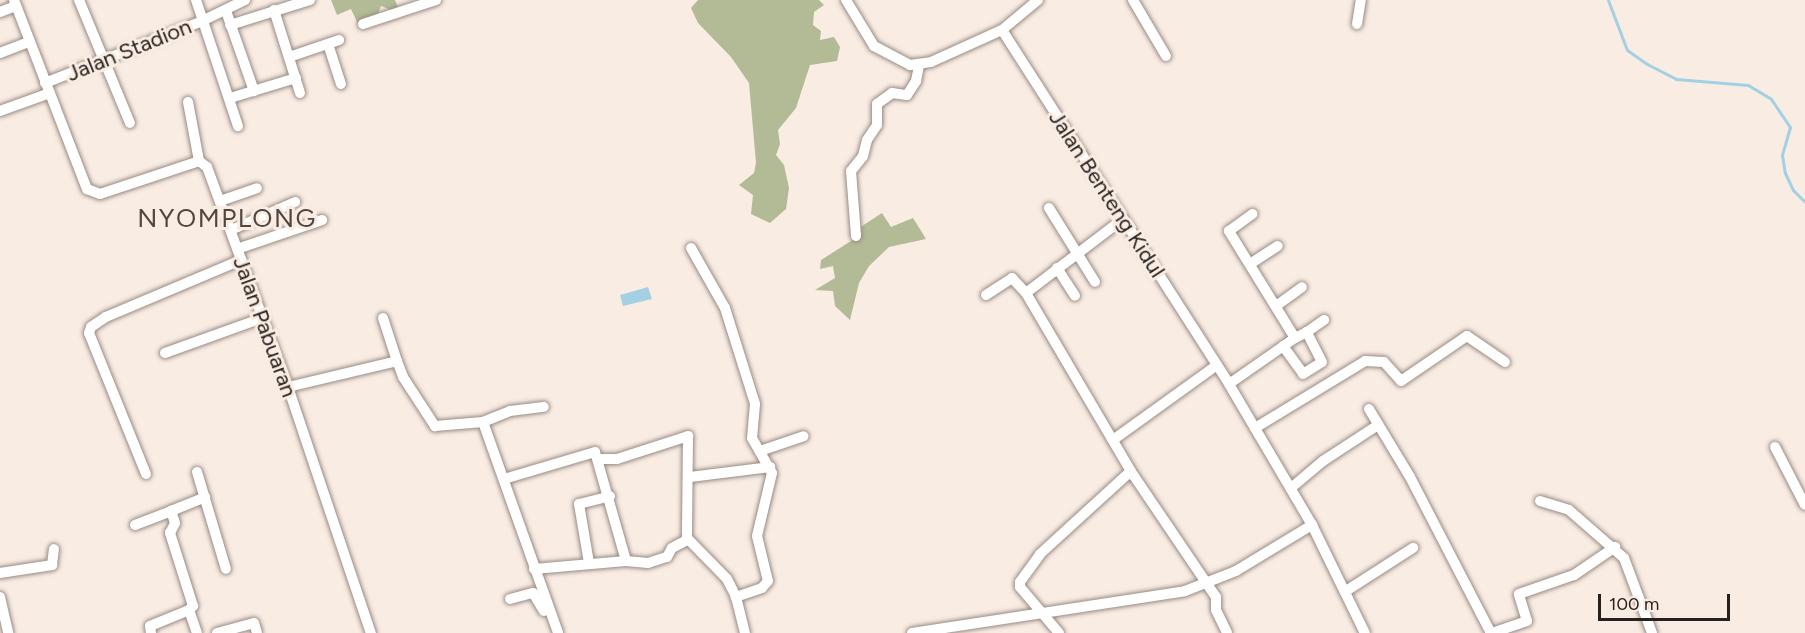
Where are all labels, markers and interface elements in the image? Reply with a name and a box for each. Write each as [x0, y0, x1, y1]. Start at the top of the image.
street label: Jalan Stadion [63, 13, 195, 87]
street label: Jalan Benteng Kidul [1043, 106, 1171, 282]
district label: NYOMPLONG [137, 203, 317, 235]
street label: Jalan Pabuaran [227, 253, 303, 401]
scale bar [1601, 582, 1733, 620]
text: 100 m [1609, 593, 1659, 615]

